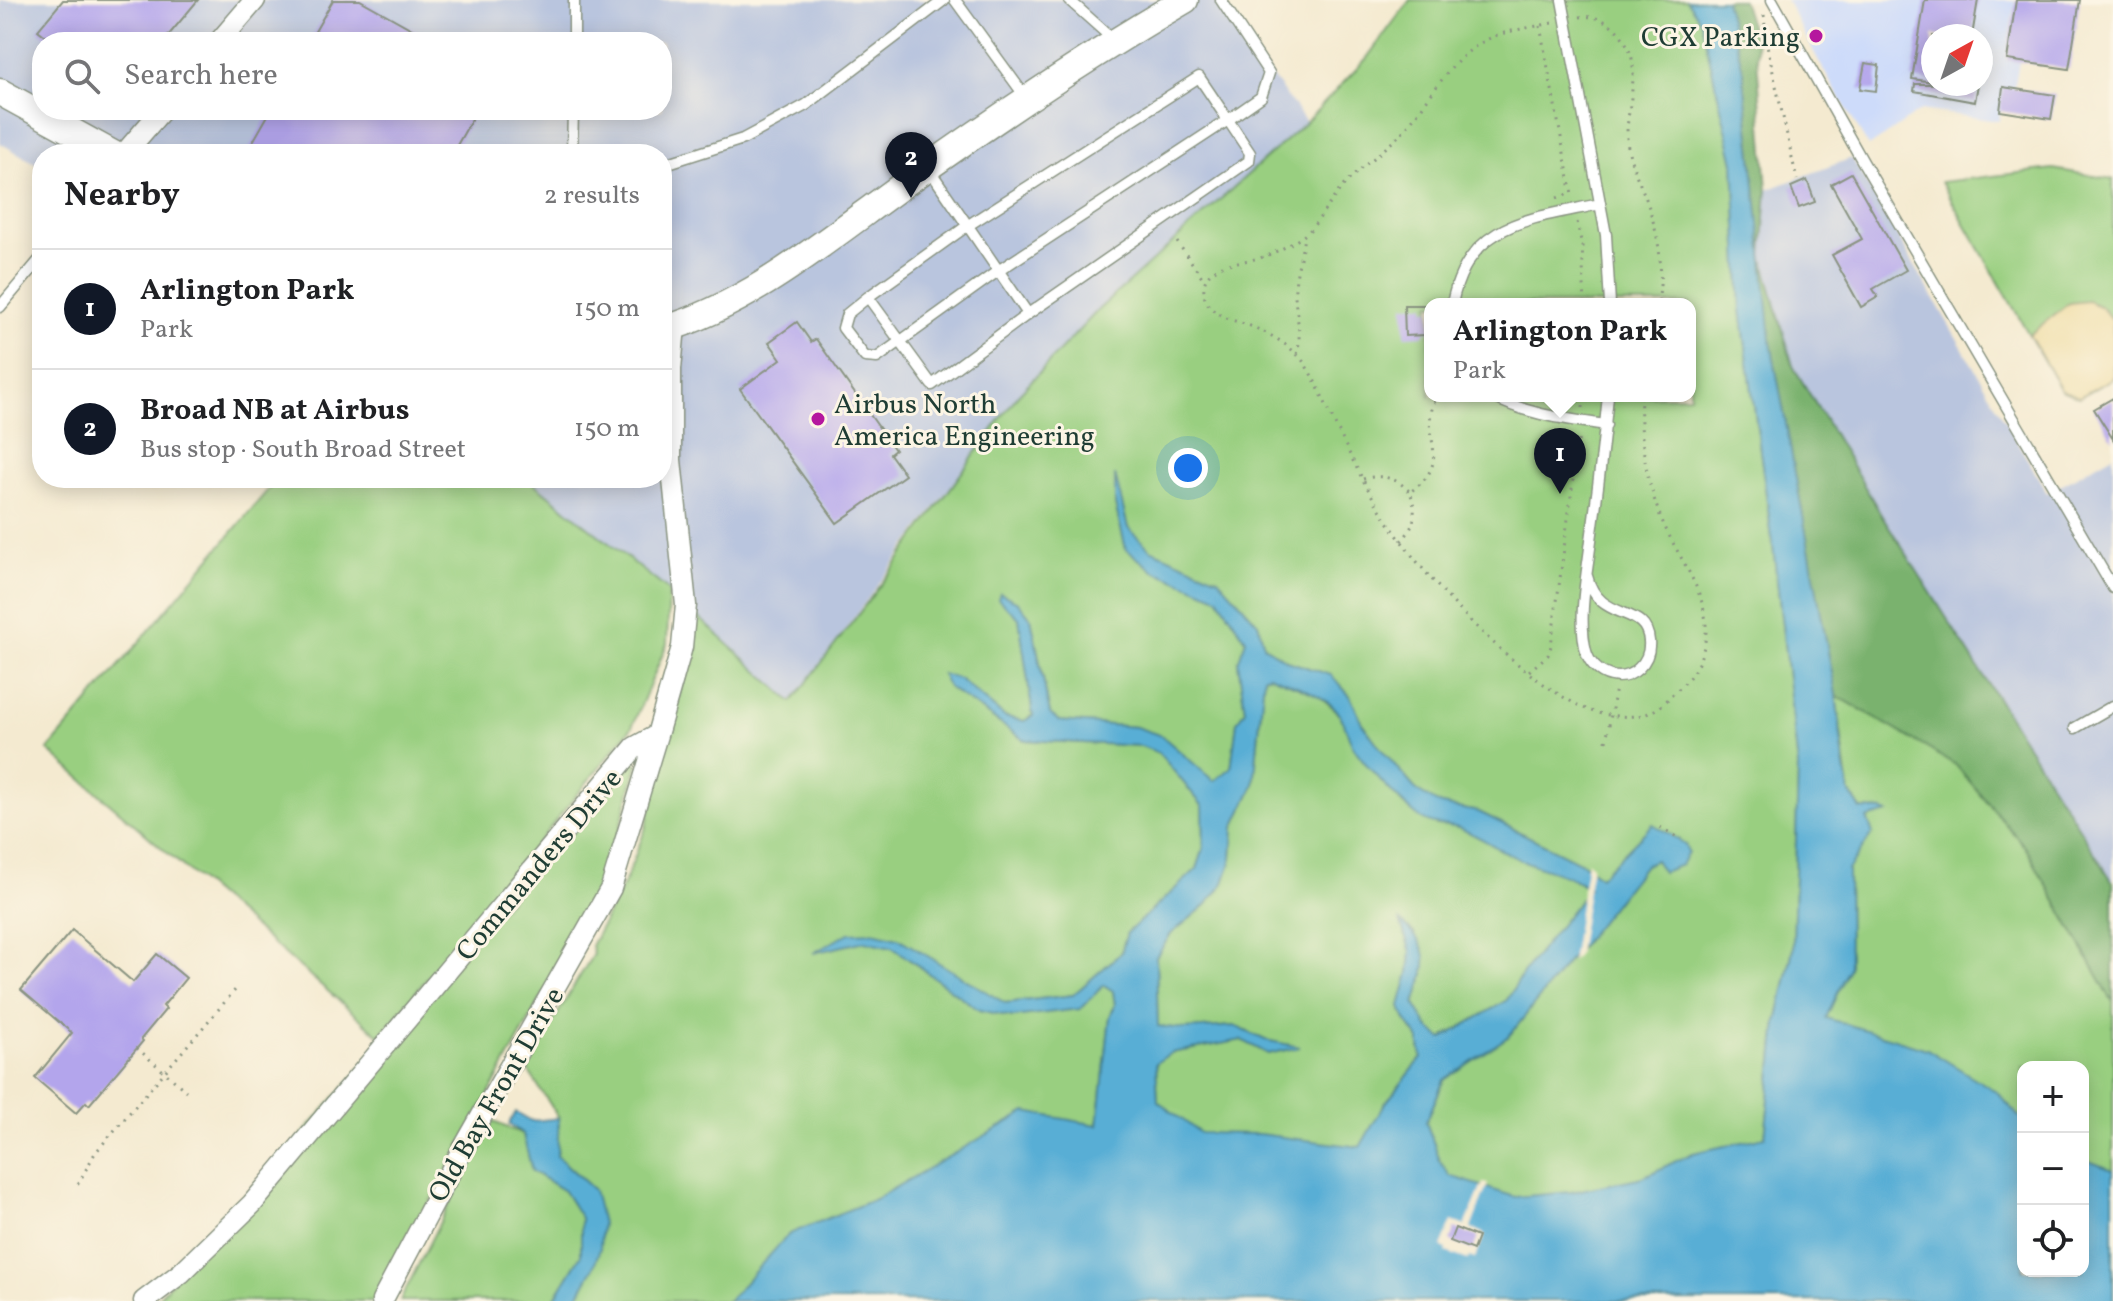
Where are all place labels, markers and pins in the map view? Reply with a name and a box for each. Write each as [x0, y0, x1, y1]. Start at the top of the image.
place label: CGX Parking [1641, 19, 1800, 58]
marker: CGX Parking [1807, 27, 1825, 45]
pin: 2 [885, 132, 937, 198]
place label: Airbus North America Engineering [834, 386, 1095, 457]
marker: Airbus North America Engineering [809, 410, 827, 428]
pin: 1 [1534, 428, 1586, 494]

